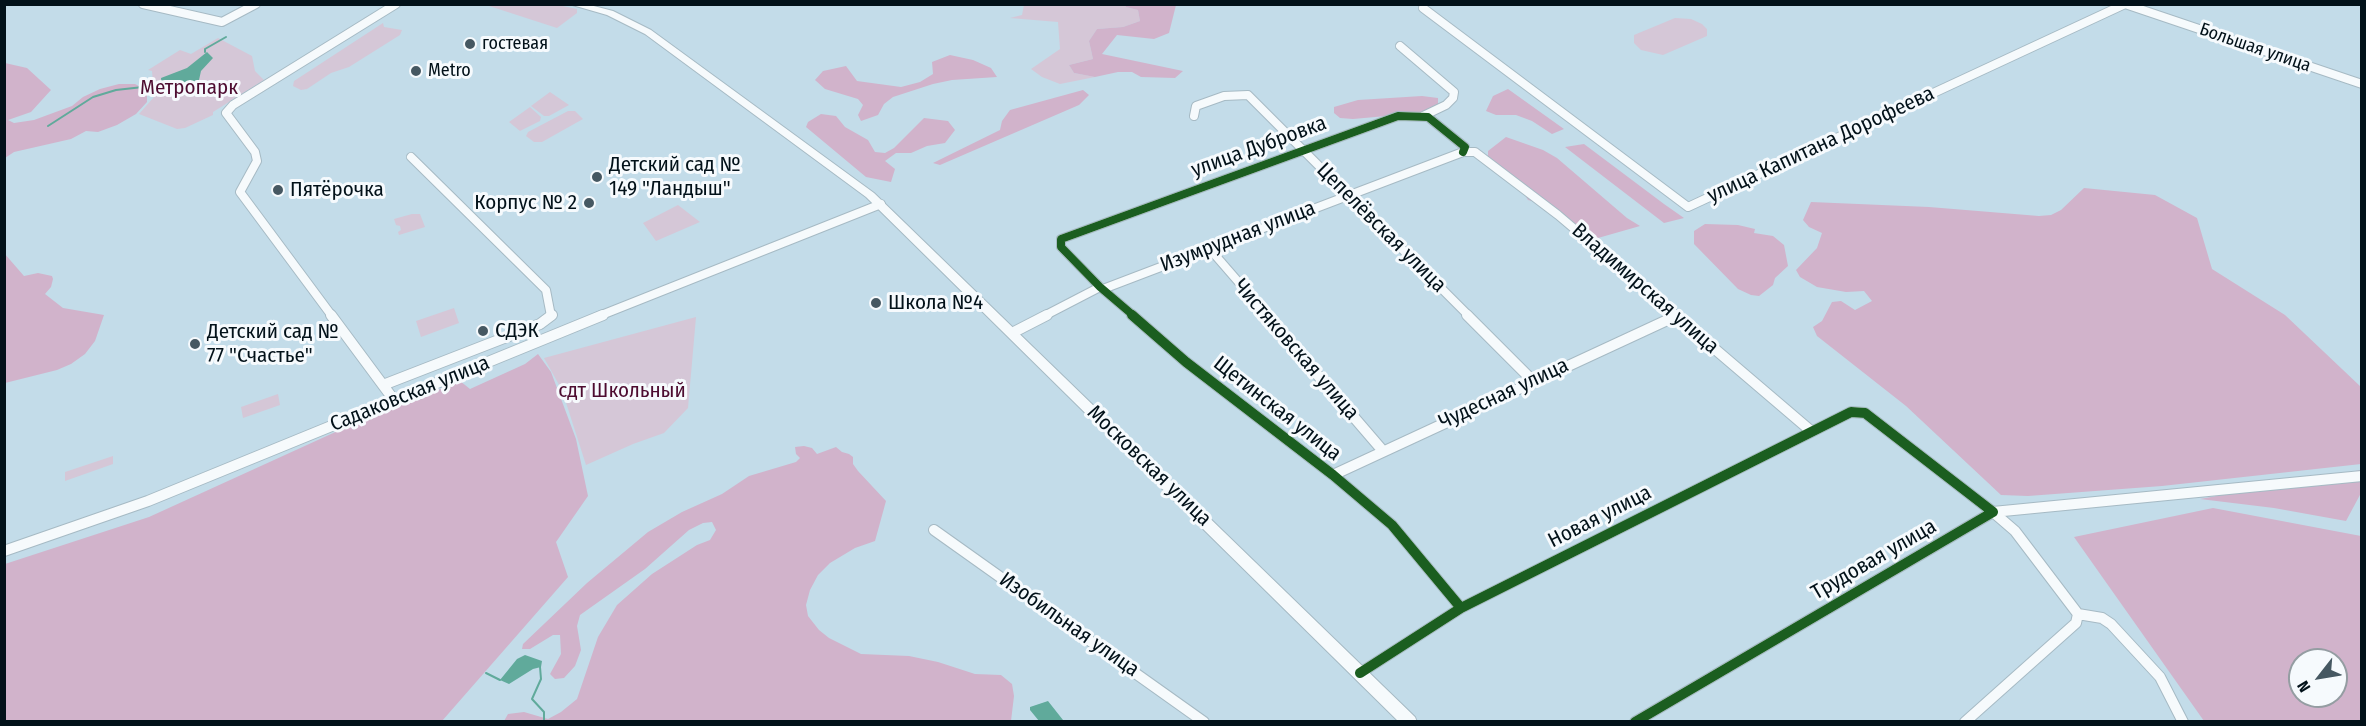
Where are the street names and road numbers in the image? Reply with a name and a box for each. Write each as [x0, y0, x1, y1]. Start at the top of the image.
street label: Большая улица [2197, 19, 2313, 77]
street label: улица Капитана Дорофеева [1703, 81, 1939, 209]
street label: улица Дубровка [1188, 111, 1330, 183]
street label: Цепелёвская улица [1311, 158, 1451, 298]
street label: Изумрудная улица [1157, 196, 1319, 278]
street label: Владимирская улица [1566, 218, 1724, 360]
street label: Чистяковская улица [1228, 274, 1364, 426]
street label: Садаковская улица [327, 351, 493, 437]
street label: Щетинская улица [1208, 351, 1346, 467]
street label: Чудесная улица [1435, 353, 1573, 435]
street label: Московская улица [1082, 400, 1216, 532]
street label: Новая улица [1544, 480, 1656, 554]
street label: Трудовая улица [1807, 514, 1941, 606]
street label: Изобильная улица [994, 567, 1144, 683]

